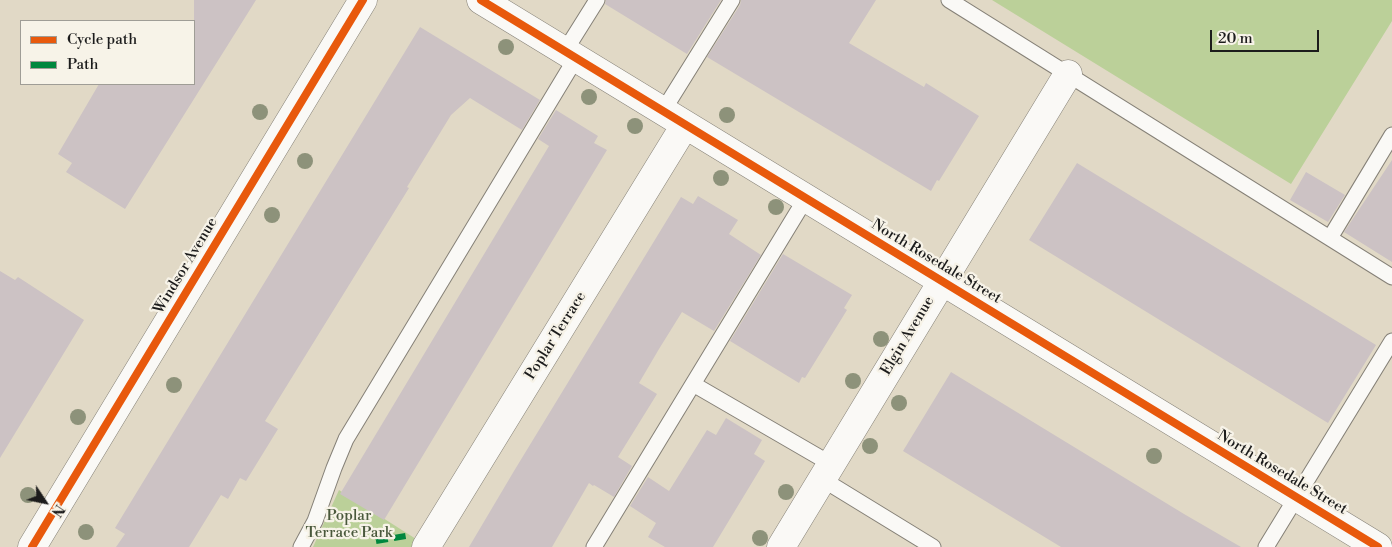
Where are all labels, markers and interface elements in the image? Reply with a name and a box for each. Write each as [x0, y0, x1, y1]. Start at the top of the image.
legend [20, 20, 195, 85]
scale bar [1212, 20, 1321, 52]
text: 20 m [1218, 29, 1253, 48]
text: Cycle path [67, 30, 137, 49]
text: Path [67, 55, 99, 74]
street label: Windsor Avenue [150, 214, 222, 318]
street label: North Rosedale Street [868, 216, 1004, 308]
street label: Poplar Terrace [522, 289, 590, 383]
street label: Elgin Avenue [877, 293, 939, 379]
street label: North Rosedale Street [1214, 427, 1350, 519]
north arrow [20, 477, 70, 527]
text: N [47, 501, 68, 520]
park label: Poplar Terrace Park [306, 507, 392, 542]

